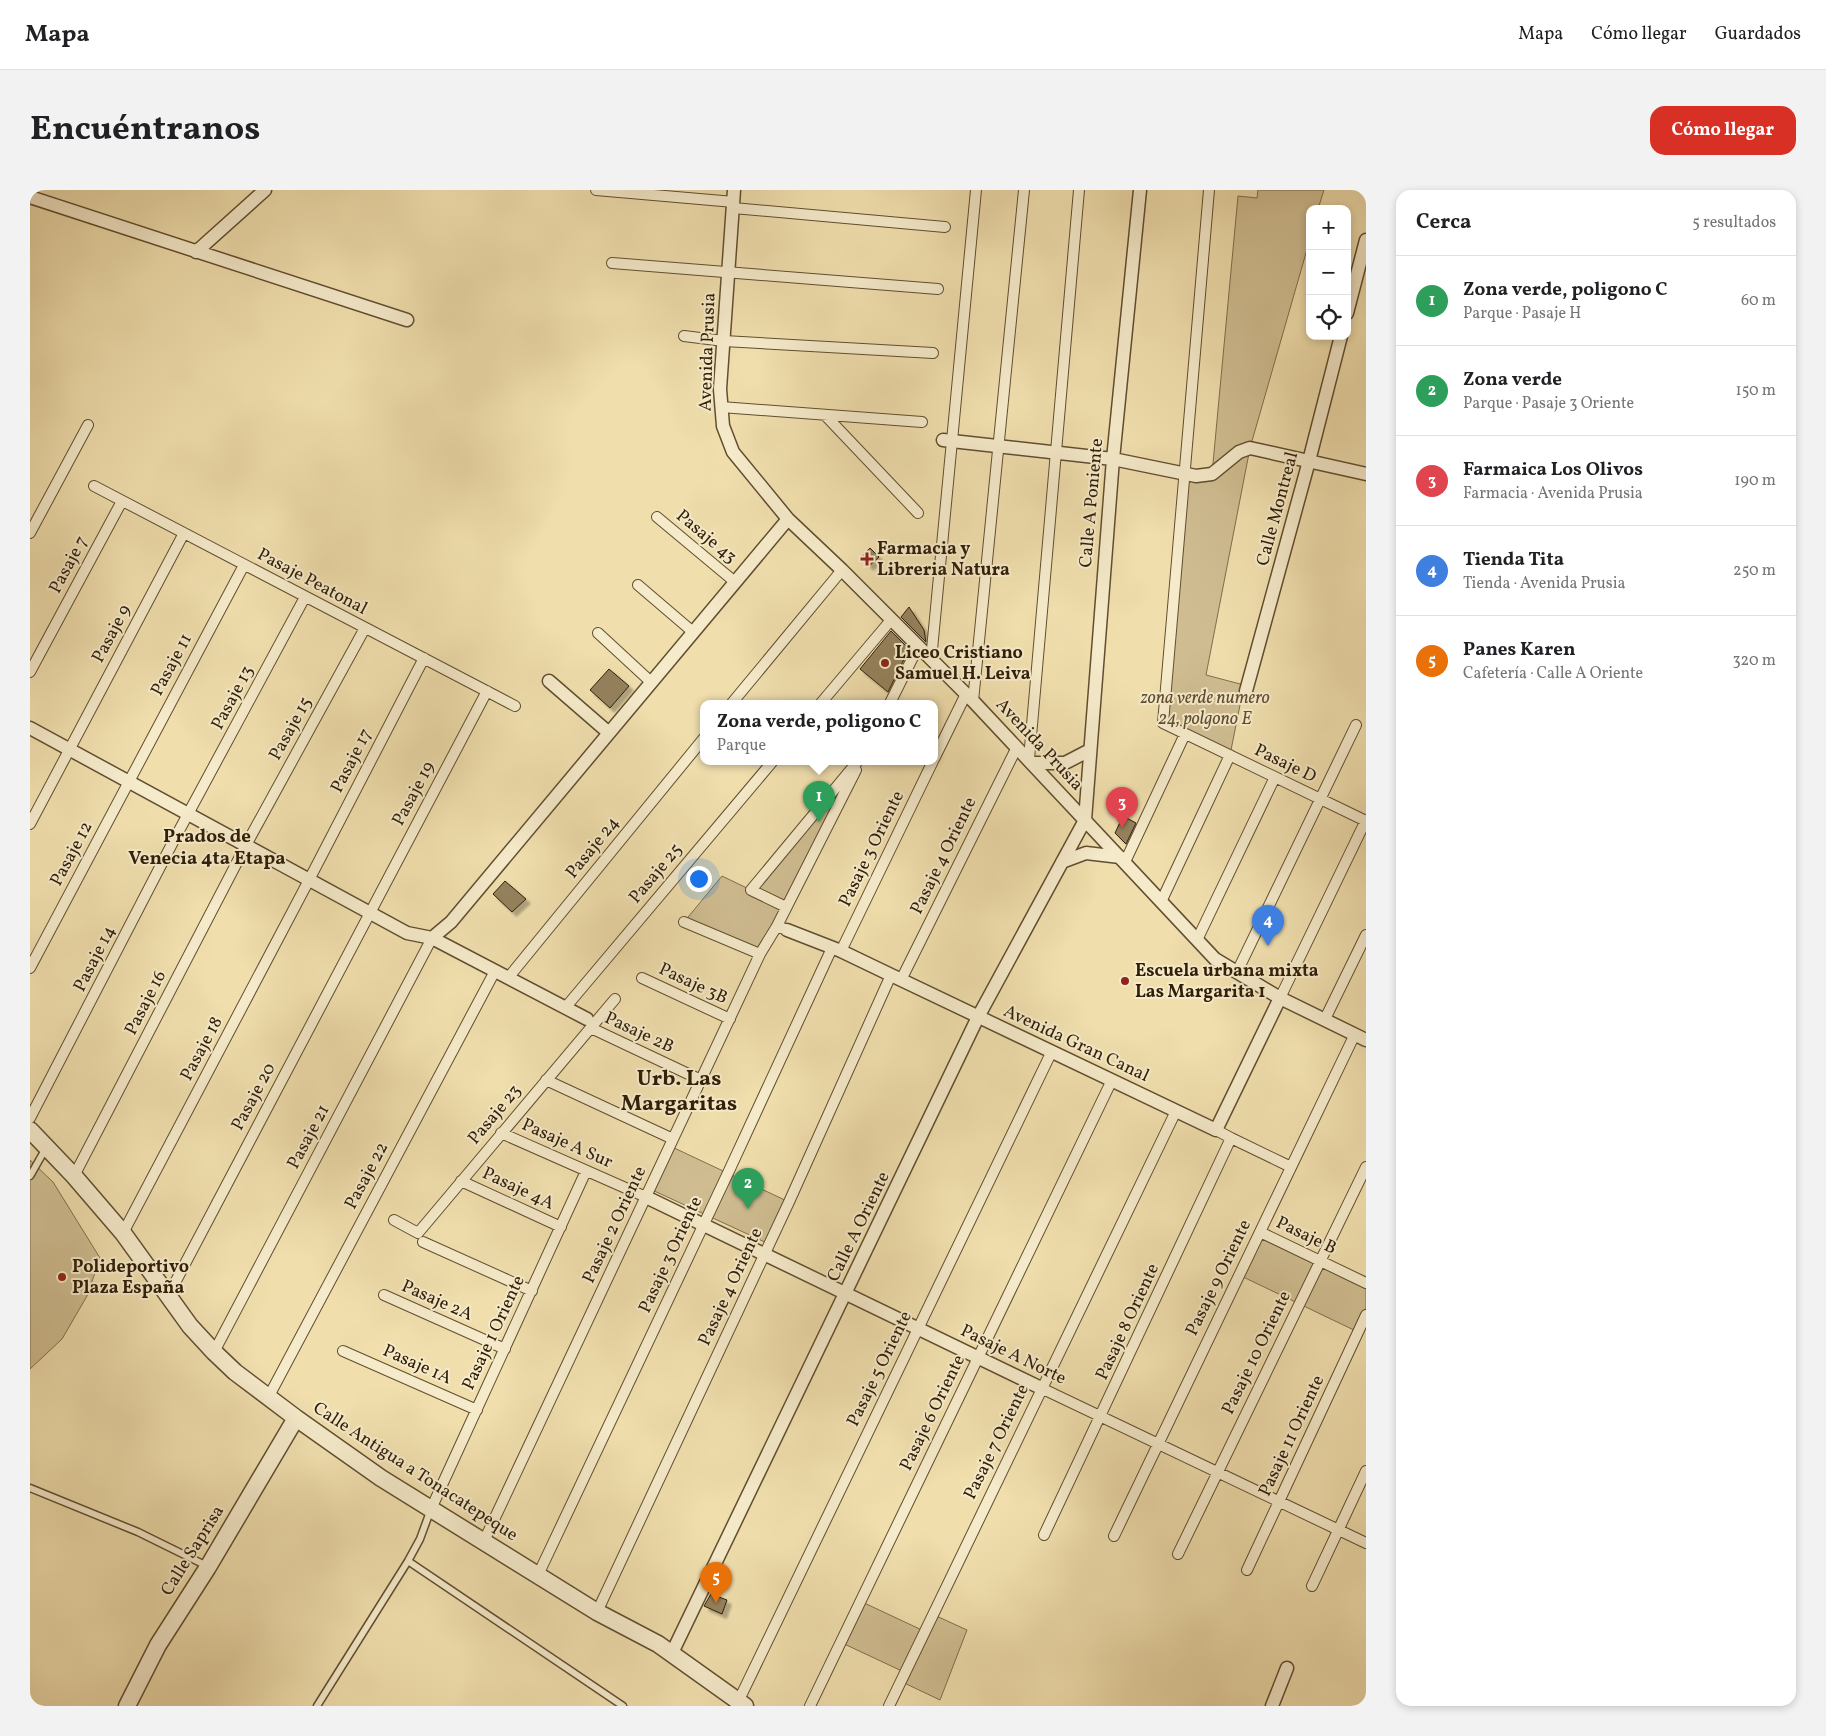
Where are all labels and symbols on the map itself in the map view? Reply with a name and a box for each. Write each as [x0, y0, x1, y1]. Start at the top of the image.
street label: Avenida Prusia [693, 292, 723, 412]
street label: Calle A Poniente [1074, 437, 1110, 569]
street label: Calle Montreal [1251, 449, 1305, 569]
street label: Pasaje 43 [670, 504, 742, 570]
street label: Pasaje 7 [43, 532, 95, 598]
place label: Farmacia y Libreria Natura [877, 537, 1010, 583]
street label: Pasaje Peatonal [253, 542, 371, 622]
marker: Farmacia y Libreria Natura [861, 553, 873, 565]
street label: Pasaje 9 [86, 600, 138, 668]
street label: Pasaje 11 [145, 629, 199, 701]
place label: Liceo Cristiano Samuel H. Leiva [895, 641, 1031, 687]
marker: Liceo Cristiano Samuel H. Leiva [879, 657, 891, 669]
street label: Pasaje 13 [206, 661, 260, 735]
park label: zona verde numero 24, polgono E [1139, 686, 1270, 732]
street label: Pasaje 15 [263, 693, 319, 765]
street label: Avenida Prusia [989, 693, 1089, 797]
street label: Pasaje 17 [325, 725, 379, 797]
street label: Pasaje D [1250, 738, 1320, 790]
street label: Pasaje 19 [387, 757, 441, 831]
pin: 1 [803, 781, 835, 822]
street label: Pasaje 3 Oriente [833, 787, 911, 911]
pin: 3 [1106, 787, 1138, 828]
street label: Pasaje 4 Oriente [905, 793, 983, 919]
street label: Pasaje 24 [560, 812, 626, 884]
street label: Pasaje 12 [45, 817, 99, 891]
district label: Prados de Venecia 4ta Etapa [128, 824, 286, 872]
street label: Pasaje 25 [623, 839, 689, 909]
your location [686, 866, 712, 892]
pin: 4 [1252, 905, 1284, 946]
street label: Pasaje 14 [68, 922, 122, 996]
street label: Pasaje 3B [654, 957, 732, 1011]
place label: Escuela urbana mixta Las Margarita 1 [1135, 959, 1319, 1005]
street label: Pasaje 16 [119, 966, 173, 1040]
marker: Escuela urbana mixta Las Margarita 1 [1119, 975, 1131, 987]
street label: Avenida Gran Canal [999, 999, 1153, 1089]
street label: Pasaje 2B [600, 1006, 678, 1060]
street label: Pasaje 18 [175, 1012, 229, 1086]
street label: Pasaje 20 [226, 1058, 282, 1135]
district label: Urb. Las Margaritas [621, 1064, 737, 1120]
street label: Pasaje 23 [462, 1080, 528, 1150]
street label: Pasaje 21 [282, 1100, 336, 1174]
street label: Pasaje A Sur [518, 1113, 617, 1175]
street label: Pasaje 22 [339, 1138, 395, 1214]
street label: Pasaje 4A [478, 1161, 558, 1217]
street label: Pasaje 2 Oriente [577, 1162, 653, 1288]
pin: 2 [732, 1168, 764, 1209]
street label: Calle A Oriente [821, 1168, 897, 1286]
street label: Pasaje 3 Oriente [633, 1193, 709, 1317]
street label: Pasaje B [1272, 1211, 1340, 1261]
street label: Pasaje 9 Oriente [1180, 1216, 1258, 1340]
street label: Pasaje 4 Oriente [693, 1224, 769, 1350]
place label: Polideportivo Plaza España [72, 1255, 189, 1301]
street label: Pasaje 8 Oriente [1090, 1260, 1166, 1384]
marker: Polideportivo Plaza España [56, 1271, 68, 1283]
street label: Pasaje 1 Oriente [456, 1272, 532, 1394]
street label: Pasaje 2A [397, 1274, 477, 1328]
street label: Pasaje 10 Oriente [1216, 1287, 1298, 1419]
street label: Pasaje 5 Oriente [841, 1307, 919, 1431]
street label: Pasaje A Norte [956, 1319, 1070, 1391]
street label: Pasaje 1A [379, 1339, 456, 1391]
street label: Pasaje 6 Oriente [894, 1351, 972, 1475]
street label: Pasaje 11 Oriente [1253, 1371, 1331, 1501]
street label: Pasaje 7 Oriente [958, 1380, 1036, 1504]
street label: Calle Antigua a Tonacatepeque [308, 1396, 522, 1548]
street label: Calle Saprisa [155, 1501, 231, 1601]
pin: 5 [700, 1562, 732, 1603]

